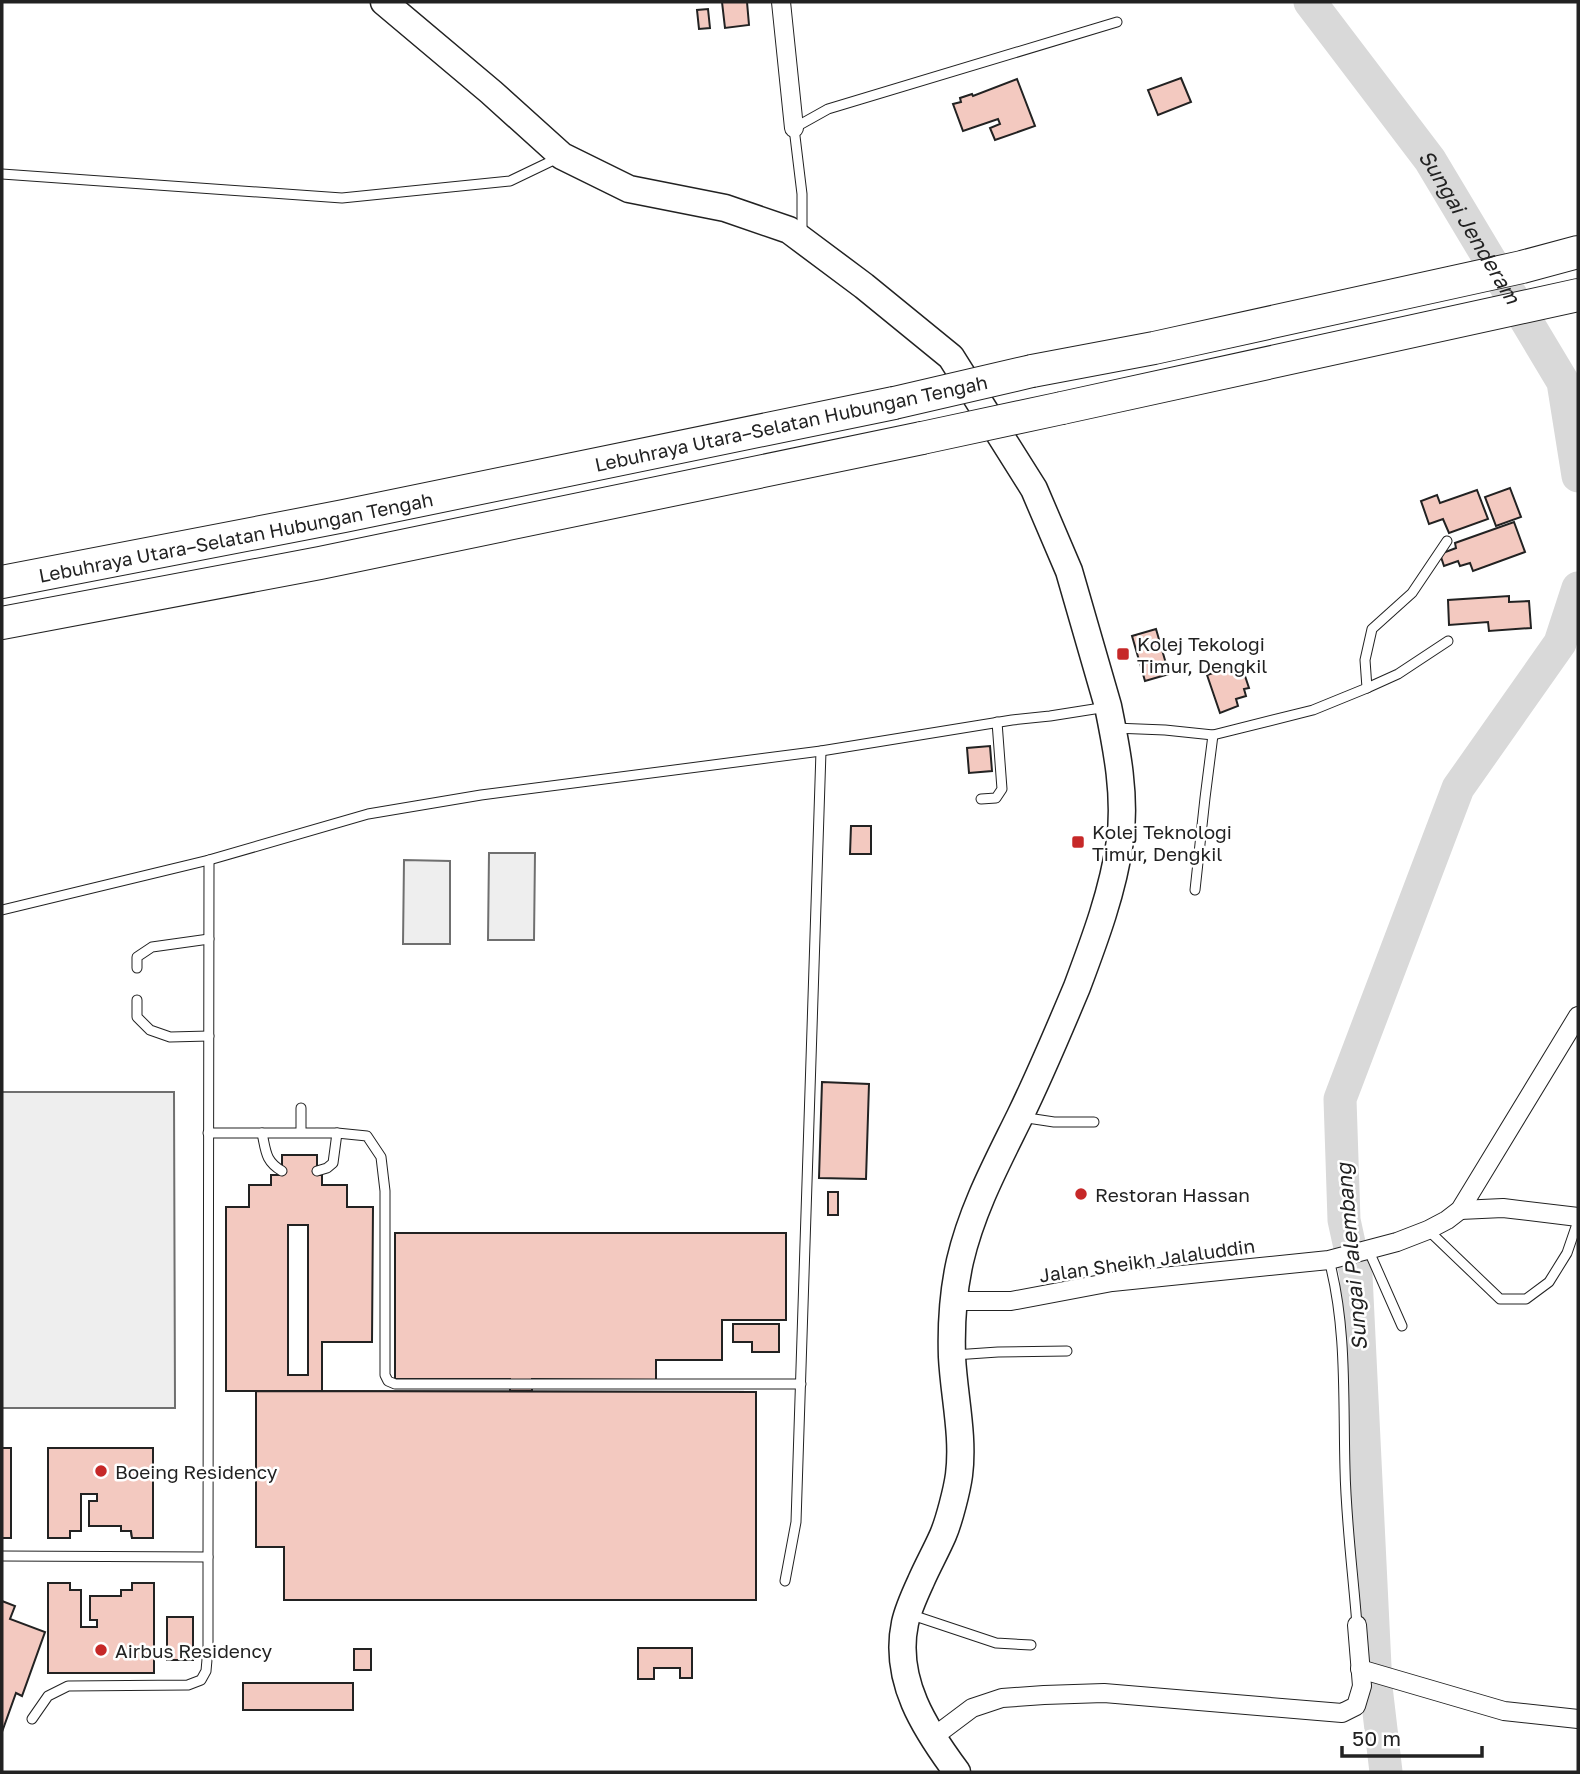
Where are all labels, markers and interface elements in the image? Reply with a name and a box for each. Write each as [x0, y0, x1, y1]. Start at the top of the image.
water label: Sungai Jenderam [1414, 144, 1527, 310]
street label: Lebuhraya Utara–Selatan Hubungan Tengah [592, 370, 990, 476]
street label: Lebuhraya Utara–Selatan Hubungan Tengah [36, 487, 435, 586]
place label: Kolej Tekologi Timur, Dengkil [1137, 632, 1267, 677]
marker: Kolej Tekologi Timur, Dengkil [1115, 646, 1131, 662]
place label: Kolej Teknologi Timur, Dengkil [1092, 820, 1232, 865]
marker: Kolej Teknologi Timur, Dengkil [1070, 834, 1086, 850]
water label: Sungai Palembang [1330, 1160, 1372, 1352]
place label: Restoran Hassan [1095, 1183, 1250, 1206]
marker: Restoran Hassan [1073, 1186, 1089, 1202]
street label: Jalan Sheikh Jalaluddin [1038, 1233, 1256, 1287]
place label: Boeing Residency [115, 1460, 278, 1483]
marker: Boeing Residency [93, 1463, 109, 1479]
place label: Airbus Residency [115, 1639, 273, 1662]
marker: Airbus Residency [93, 1642, 109, 1658]
scale bar [1342, 1714, 1482, 1758]
text: 50 m [1352, 1725, 1401, 1751]

